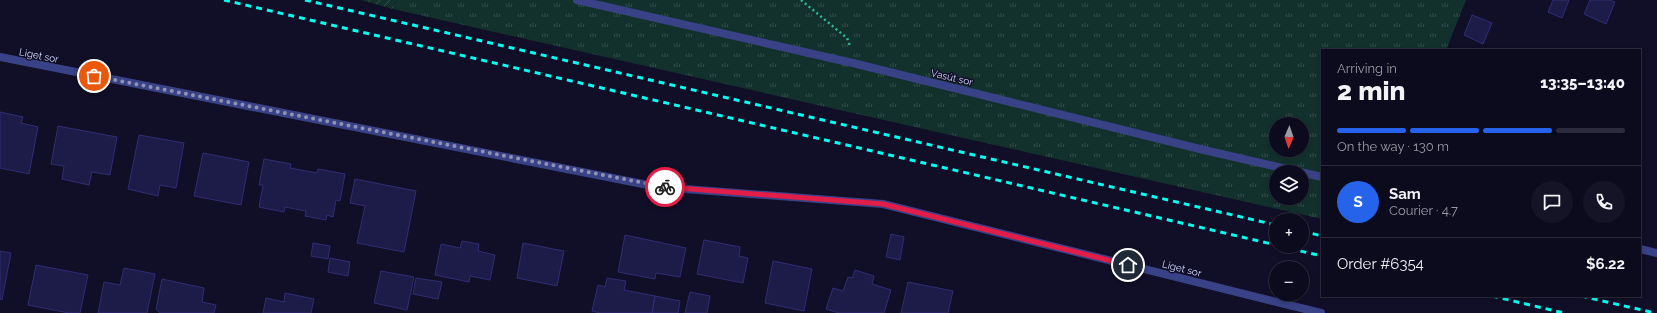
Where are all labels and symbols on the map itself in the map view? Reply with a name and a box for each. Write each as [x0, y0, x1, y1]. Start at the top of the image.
street label: Liget sor [18, 46, 60, 65]
pin [77, 59, 111, 93]
street label: Vasút sor [930, 67, 974, 88]
north arrow [1269, 117, 1309, 157]
courier [645, 167, 685, 207]
pin [1111, 248, 1145, 282]
street label: Liget sor [1161, 258, 1203, 279]

